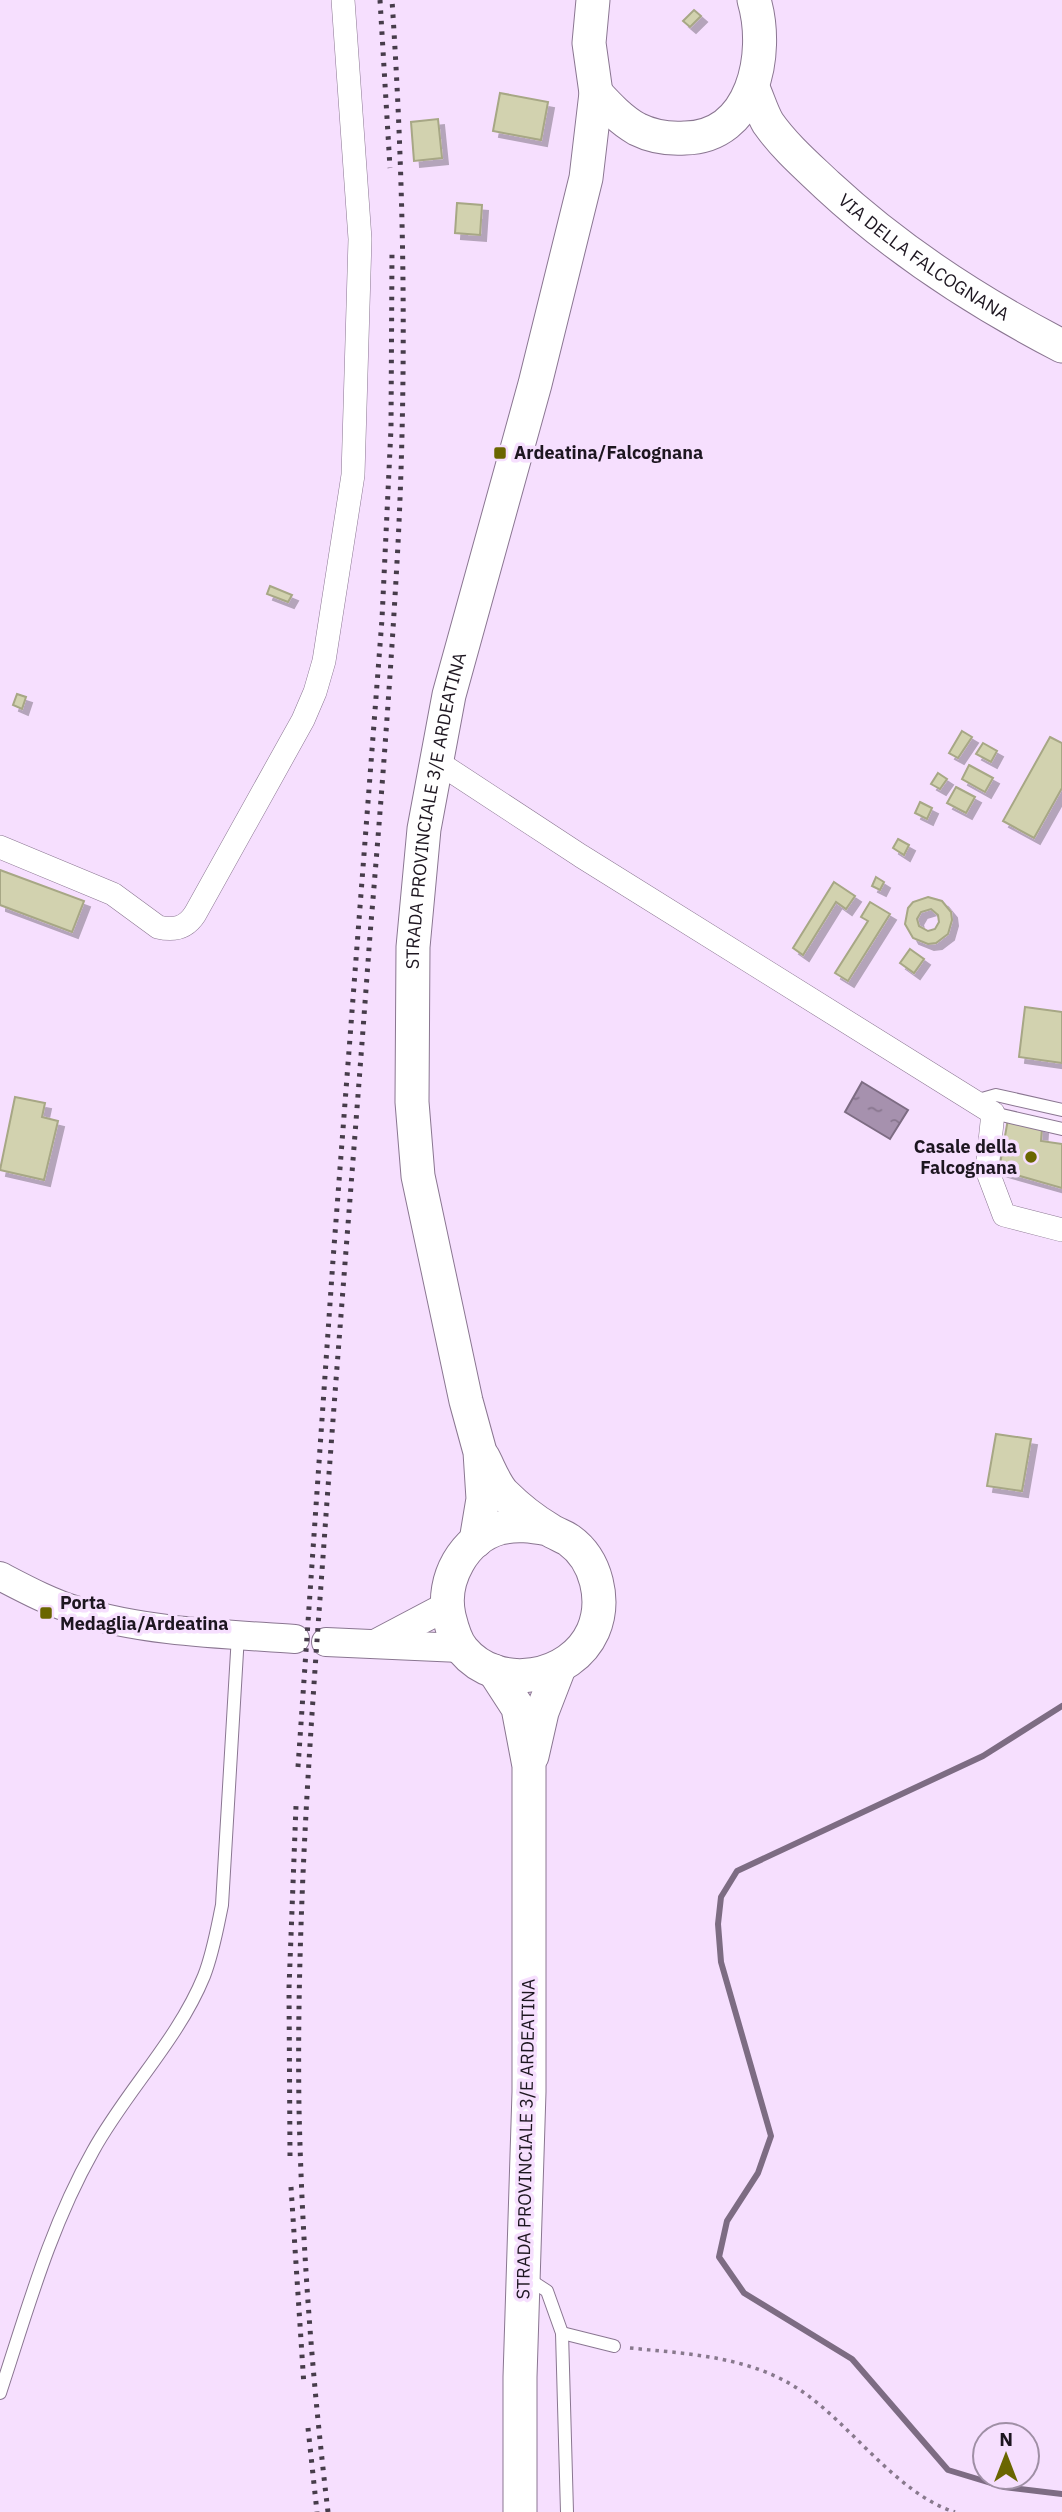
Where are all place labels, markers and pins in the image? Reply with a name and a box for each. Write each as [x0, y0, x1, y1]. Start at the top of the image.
place label: Ardeatina/Falcognana [514, 441, 703, 464]
marker: Ardeatina/Falcognana [492, 445, 508, 461]
place label: Casale della Falcognana [914, 1135, 1017, 1179]
marker: Casale della Falcognana [1023, 1149, 1039, 1165]
place label: Porta Medaglia/Ardeatina [60, 1591, 228, 1635]
marker: Porta Medaglia/Ardeatina [38, 1605, 54, 1621]

